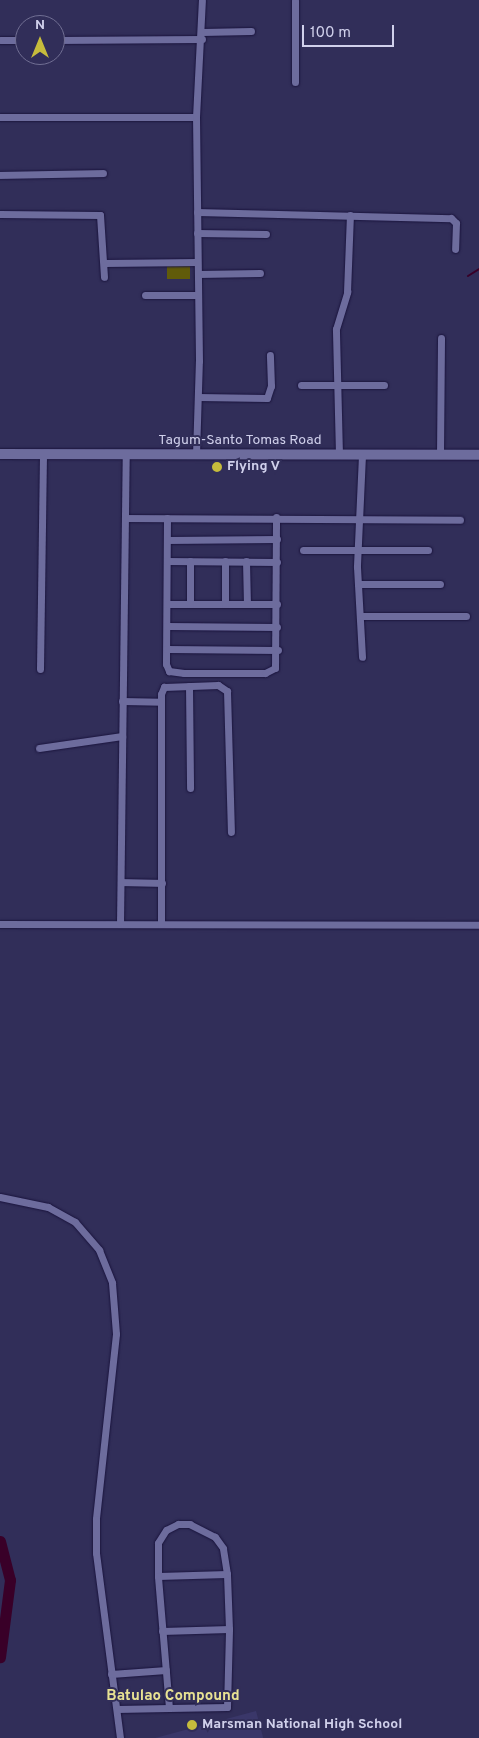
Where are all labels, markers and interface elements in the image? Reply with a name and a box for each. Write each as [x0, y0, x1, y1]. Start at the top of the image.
north arrow [15, 15, 65, 65]
scale bar [304, 15, 396, 47]
text: N [35, 17, 45, 34]
text: 100 m [310, 24, 351, 43]
street label: Tagum-Santo Tomas Road [158, 433, 322, 449]
place label: Flying V [227, 459, 281, 475]
marker: Flying V [211, 461, 223, 473]
district label: Batulao Compound [106, 1688, 240, 1706]
place label: Marsman National High School [202, 1717, 402, 1733]
marker: Marsman National High School [186, 1719, 198, 1731]

